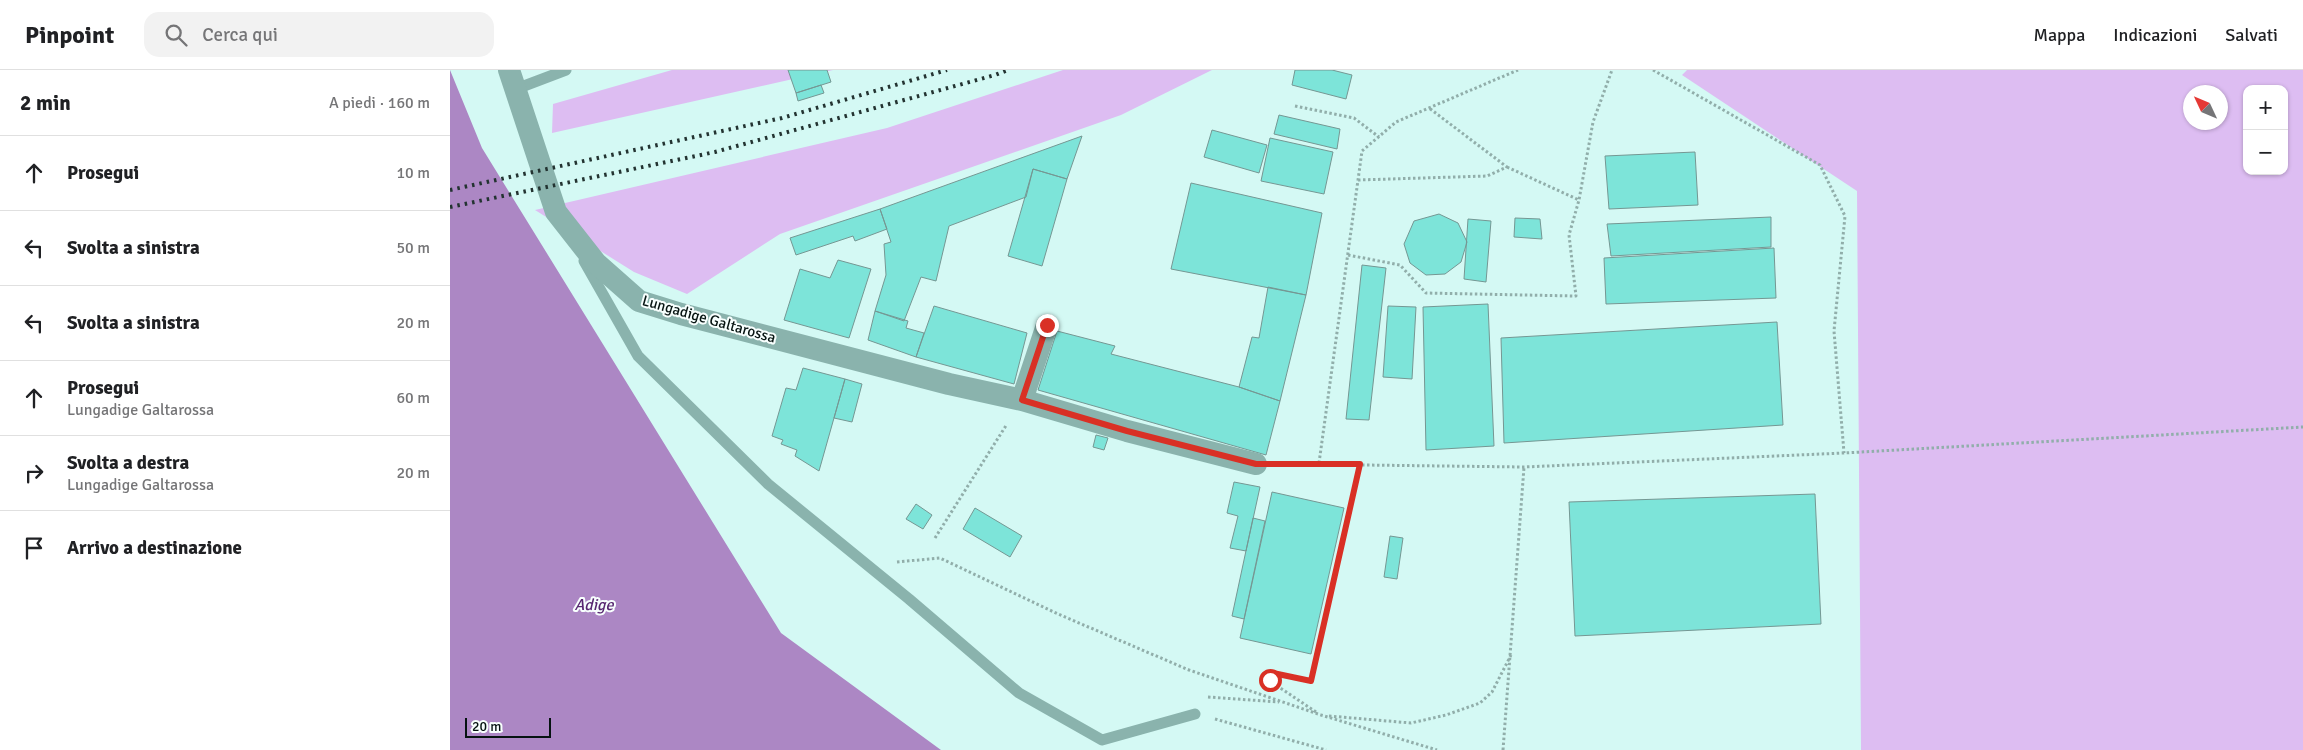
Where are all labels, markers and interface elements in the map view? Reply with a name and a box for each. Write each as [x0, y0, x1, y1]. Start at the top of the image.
search box [144, 12, 494, 57]
text: Pinpoint [25, 20, 114, 50]
icon: search [162, 21, 190, 49]
text: Cerca qui [202, 23, 278, 47]
text: Mappa [2033, 24, 2085, 46]
text: Indicazioni [2113, 24, 2197, 46]
text: Salvati [2225, 24, 2278, 46]
north arrow [2183, 85, 2228, 130]
map controls [2243, 85, 2288, 175]
button: + [2243, 85, 2288, 130]
text: 2 min [20, 90, 71, 116]
text: A piedi · 160 m [329, 93, 430, 113]
button: − [2243, 130, 2288, 175]
icon: ahead [20, 159, 48, 187]
text: Prosegui [67, 161, 139, 185]
text: 10 m [396, 163, 430, 183]
icon: left [20, 234, 48, 262]
text: Svolta a sinistra [67, 236, 200, 260]
text: 50 m [396, 238, 430, 258]
street label: Lungadige Galtarossa [640, 291, 778, 347]
icon: left [20, 309, 48, 337]
text: Svolta a sinistra [67, 311, 200, 335]
text: 20 m [396, 313, 430, 333]
route end [1036, 314, 1059, 337]
text: Prosegui [67, 376, 139, 400]
icon: ahead [20, 384, 48, 412]
text: 60 m [396, 388, 430, 408]
text: Lungadige Galtarossa [67, 400, 214, 420]
text: Svolta a destra [67, 451, 189, 475]
icon: right [20, 459, 48, 487]
text: 20 m [396, 463, 430, 483]
text: Lungadige Galtarossa [67, 475, 214, 495]
icon: arrive [20, 534, 48, 562]
text: Arrivo a destinazione [67, 536, 242, 560]
water label: Adige [575, 595, 614, 615]
route start [1259, 669, 1282, 692]
scale bar [465, 715, 551, 738]
text: 20 m [472, 718, 501, 735]

